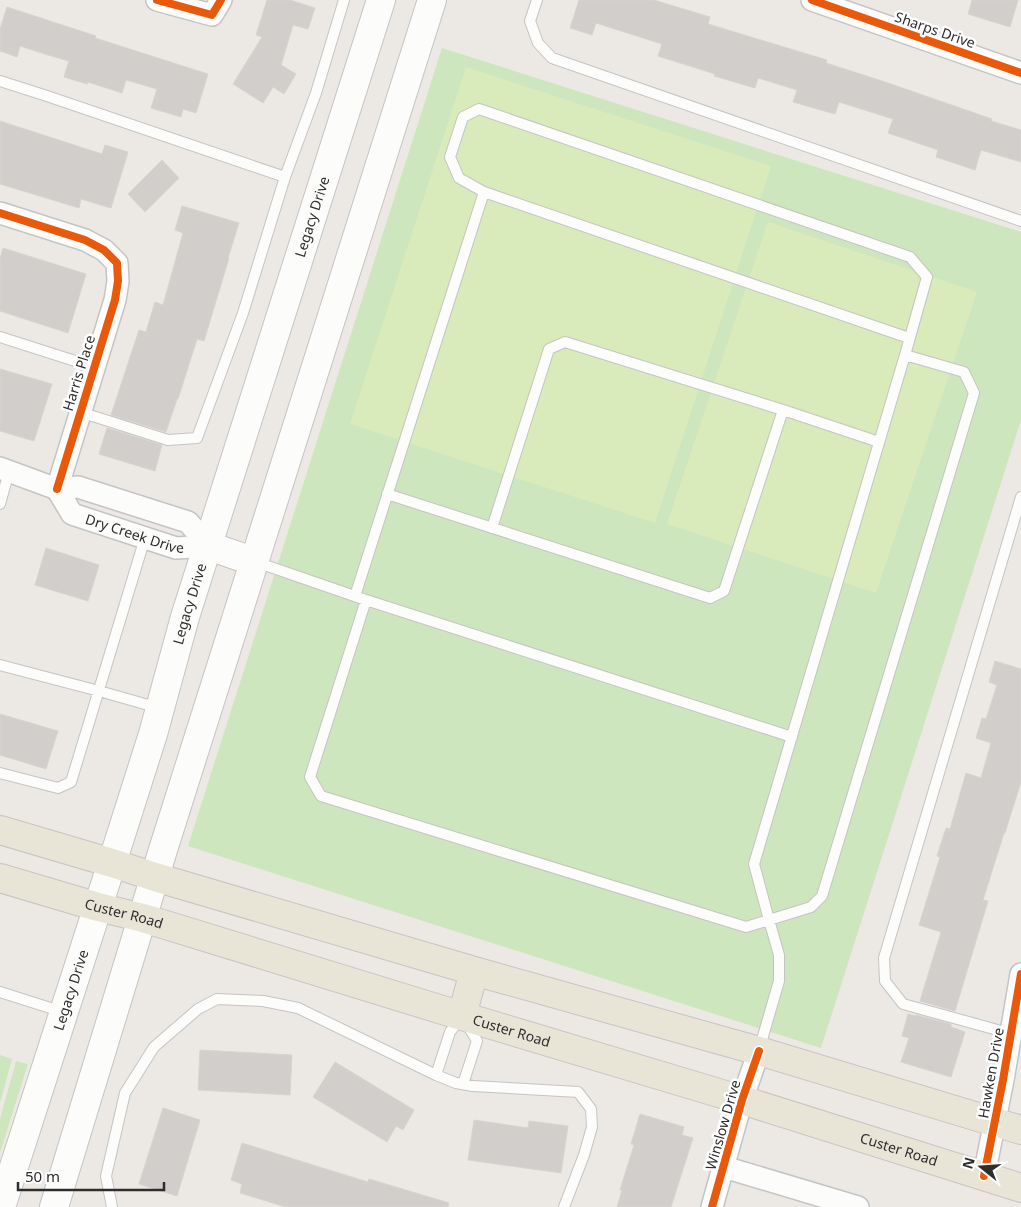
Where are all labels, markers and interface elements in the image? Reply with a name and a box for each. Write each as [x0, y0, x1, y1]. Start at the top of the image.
street label: Sharps Drive [893, 7, 978, 52]
street label: Legacy Drive [290, 174, 333, 260]
street label: Harris Place [58, 333, 99, 413]
street label: Dry Creek Drive [83, 509, 184, 557]
street label: Legacy Drive [168, 561, 211, 646]
street label: Custer Road [83, 894, 166, 933]
street label: Legacy Drive [49, 947, 92, 1033]
street label: Custer Road [471, 1010, 553, 1051]
street label: Hawken Drive [973, 1026, 1008, 1120]
street label: Winslow Drive [701, 1077, 745, 1172]
street label: Custer Road [858, 1128, 940, 1170]
north arrow [956, 1142, 1006, 1192]
text: N [957, 1155, 979, 1171]
scale bar [18, 1160, 164, 1192]
text: 50 m [25, 1166, 60, 1186]

